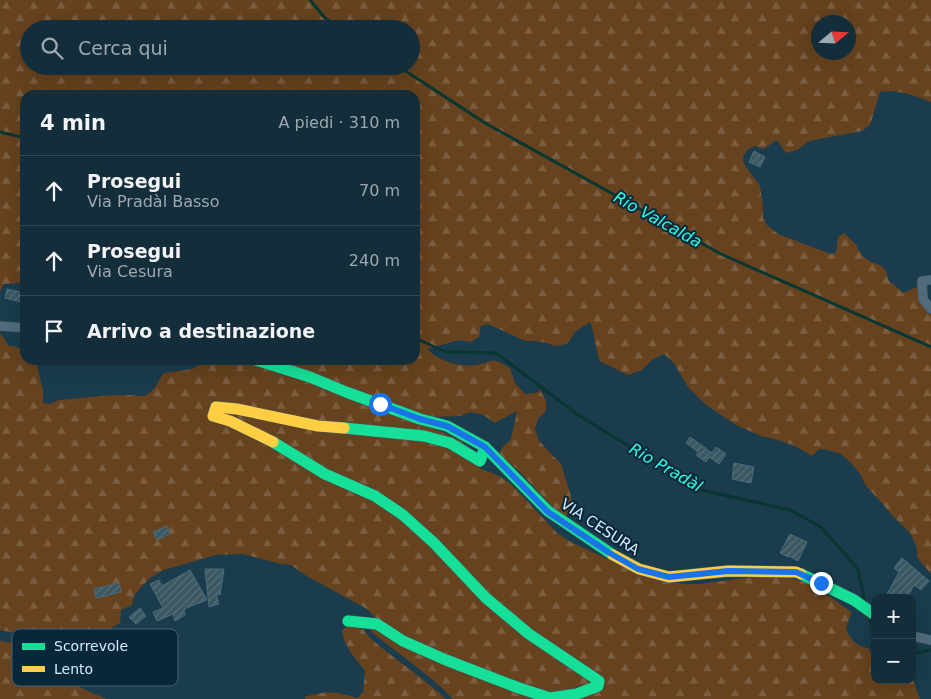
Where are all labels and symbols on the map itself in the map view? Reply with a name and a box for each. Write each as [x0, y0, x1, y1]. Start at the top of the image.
north arrow [811, 15, 856, 60]
water label: Rio Valcalda [610, 187, 705, 251]
route start [369, 393, 392, 416]
water label: Rio Pradàl [626, 439, 706, 496]
street label: VIA CESURA [557, 495, 643, 560]
route end [810, 572, 833, 595]
legend [12, 629, 178, 686]
text: Scorrevole [54, 638, 128, 654]
text: Lento [54, 661, 93, 677]

